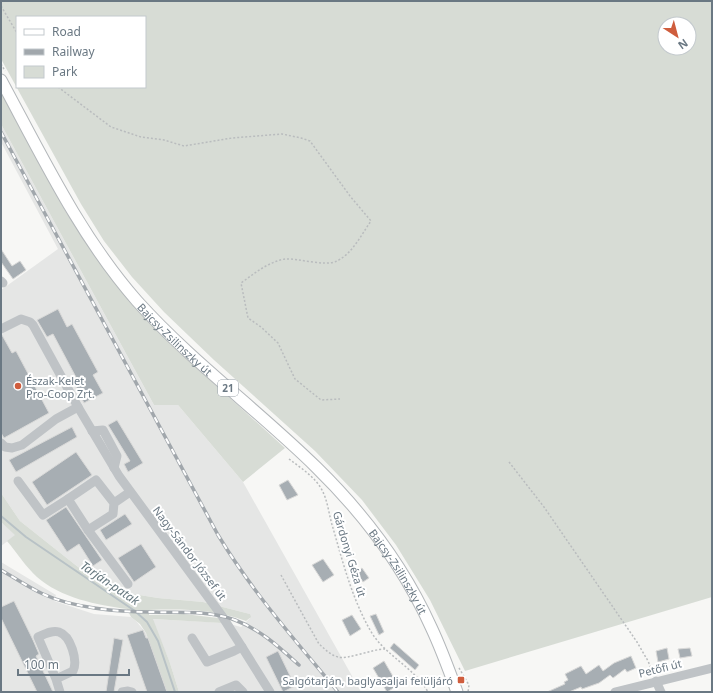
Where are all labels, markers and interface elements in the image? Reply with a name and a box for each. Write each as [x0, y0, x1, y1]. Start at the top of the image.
legend [16, 16, 146, 88]
north arrow [657, 16, 697, 56]
text: Road [52, 23, 81, 40]
text: N [675, 36, 691, 53]
text: Railway [52, 43, 96, 60]
text: Park [52, 63, 78, 80]
street label: Bajcsy-Zsilinszky út [135, 299, 216, 378]
place label: Észak-Kelet Pro-Coop Zrt. [26, 373, 95, 401]
road number: 21 [218, 380, 238, 396]
marker: Észak-Kelet Pro-Coop Zrt. [13, 381, 23, 391]
street label: Nagy-Sándor József út [150, 503, 230, 603]
street label: Gárdonyi Géza út [330, 509, 370, 599]
street label: Bajcsy-Zsilinszky út [366, 525, 431, 617]
water label: Tarján-patak [77, 557, 144, 610]
scale bar [18, 651, 129, 677]
street label: Petőfi út [637, 655, 683, 681]
text: 100 m [24, 656, 59, 673]
place label: Salgótarján, baglyasaljai felüljáró [282, 673, 453, 688]
marker: Salgótarján, baglyasaljai felüljáró [456, 675, 466, 685]

